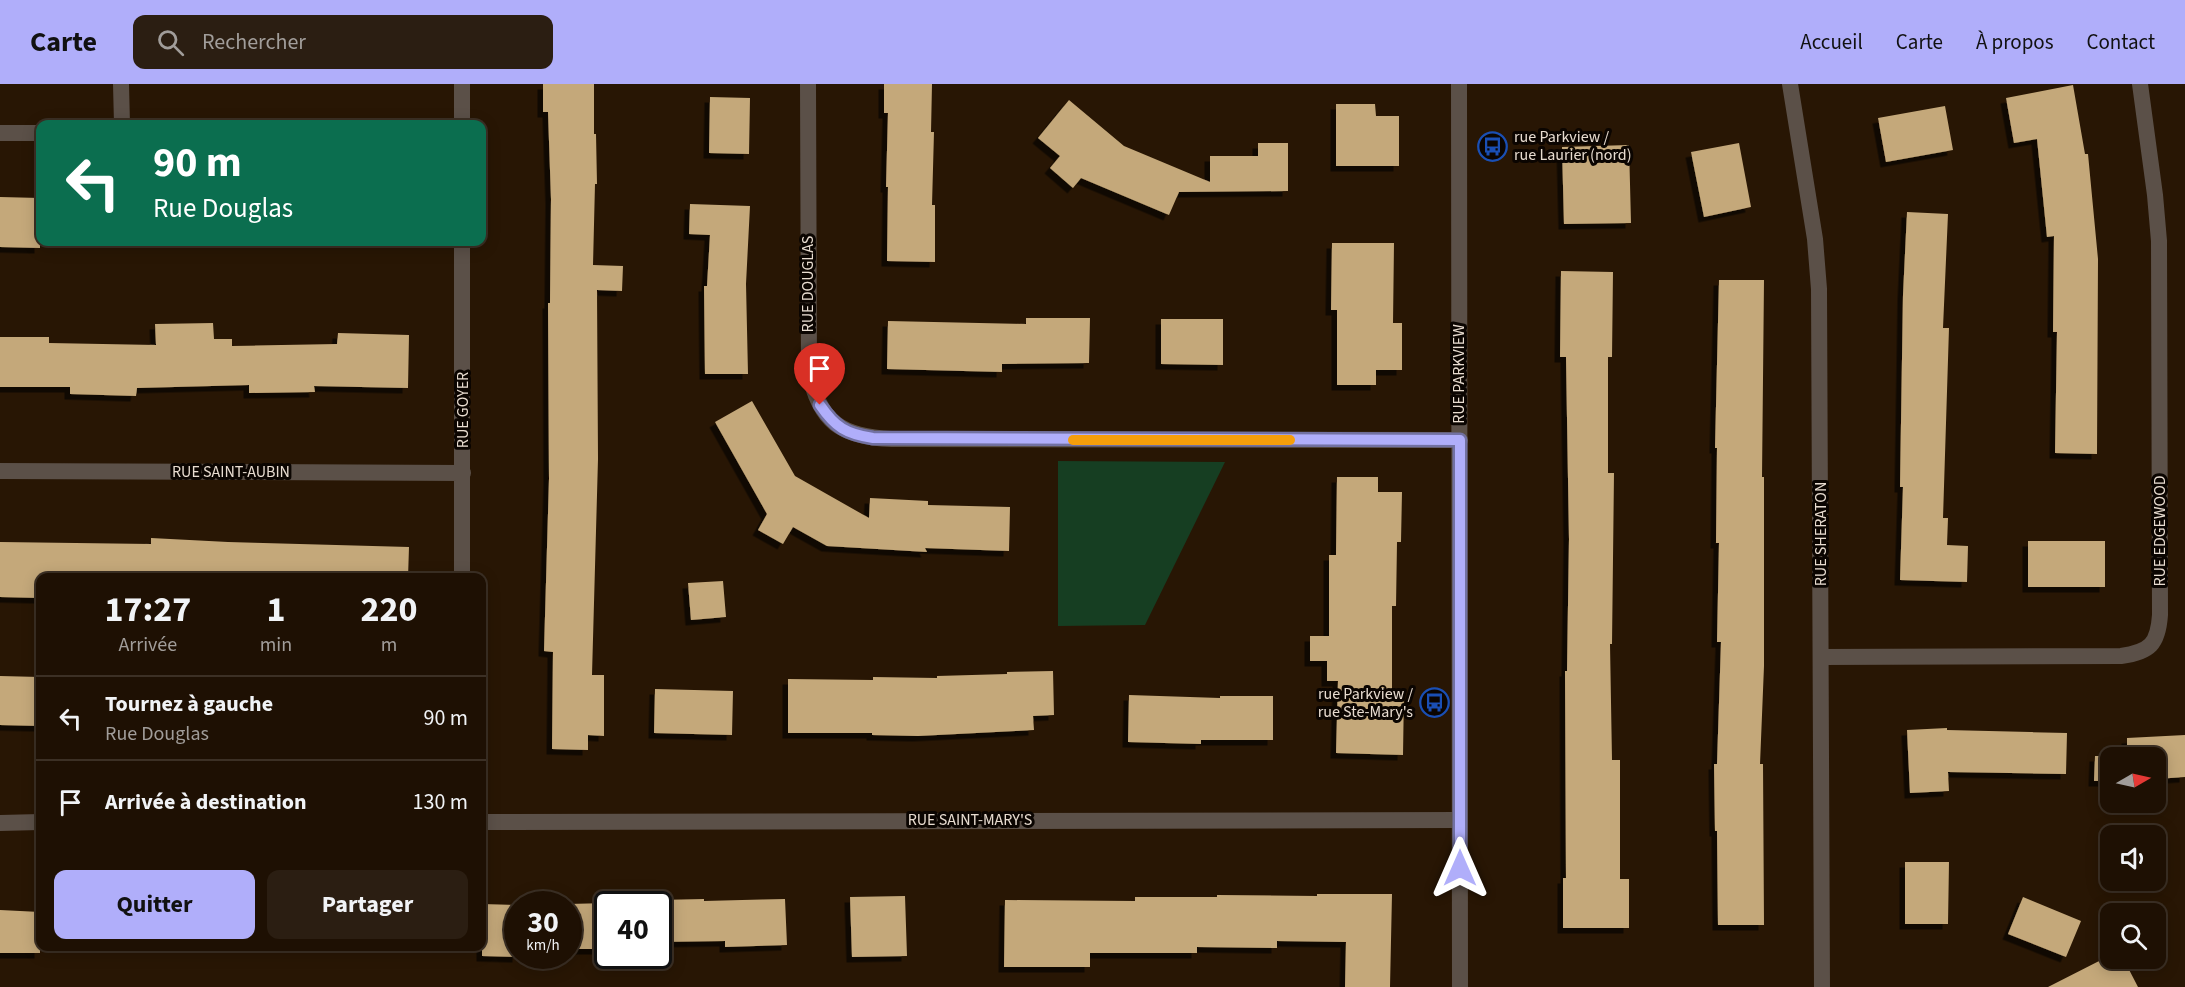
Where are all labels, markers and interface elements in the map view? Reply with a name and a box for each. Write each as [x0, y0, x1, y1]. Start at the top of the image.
search box [133, 15, 553, 69]
text: Carte [30, 22, 97, 62]
icon: search [154, 26, 187, 59]
text: Rechercher [202, 26, 306, 58]
text: Accueil [1800, 27, 1863, 57]
text: Carte [1896, 27, 1943, 57]
text: À propos [1976, 27, 2053, 57]
text: Contact [2086, 27, 2155, 57]
place label: rue Parkview / rue Laurier (nord) [1514, 126, 1632, 166]
bus stop icon: rue Parkview / rue Laurier (nord) [1477, 130, 1509, 162]
text: 90 m [153, 133, 242, 193]
icon: left [54, 144, 132, 222]
text: Rue Douglas [153, 189, 293, 228]
street label: RUE DOUGLAS [797, 236, 819, 332]
street label: RUE PARKVIEW [1448, 324, 1470, 424]
pin [794, 343, 845, 405]
icon: arrive [803, 352, 836, 385]
street label: RUE GOYER [452, 372, 474, 448]
street label: RUE SAINT-AUBIN [172, 461, 290, 483]
street label: RUE EDGEWOOD [2149, 475, 2171, 587]
street label: RUE SHERATON [1810, 482, 1832, 586]
text: 17:27 [104, 584, 191, 635]
text: 1 [266, 584, 285, 635]
text: 220 [361, 584, 418, 635]
text: Arrivée [118, 631, 177, 659]
text: min [260, 631, 292, 659]
text: m [381, 631, 397, 659]
place label: rue Parkview / rue Ste-Mary's [1318, 683, 1413, 723]
bus stop icon: rue Parkview / rue Ste-Mary's [1418, 687, 1450, 719]
text: Tournez à gauche [105, 688, 273, 720]
icon: left [54, 702, 87, 735]
text: 90 m [423, 702, 468, 734]
text: Rue Douglas [105, 720, 209, 748]
north arrow [2100, 747, 2166, 813]
map controls [2100, 747, 2166, 969]
icon: arrive [54, 786, 87, 819]
text: Arrivée à destination [105, 786, 307, 818]
text: 130 m [413, 786, 468, 818]
street label: RUE SAINT-MARY'S [908, 809, 1032, 831]
button: sound [2100, 825, 2166, 891]
position arrow [1428, 836, 1492, 900]
button: Quitter [54, 870, 255, 939]
button: Partager [267, 870, 468, 939]
speed limit sign: 40 [594, 891, 672, 969]
text: 30 [527, 901, 559, 944]
button: search [2100, 903, 2166, 969]
text: km/h [526, 935, 560, 956]

